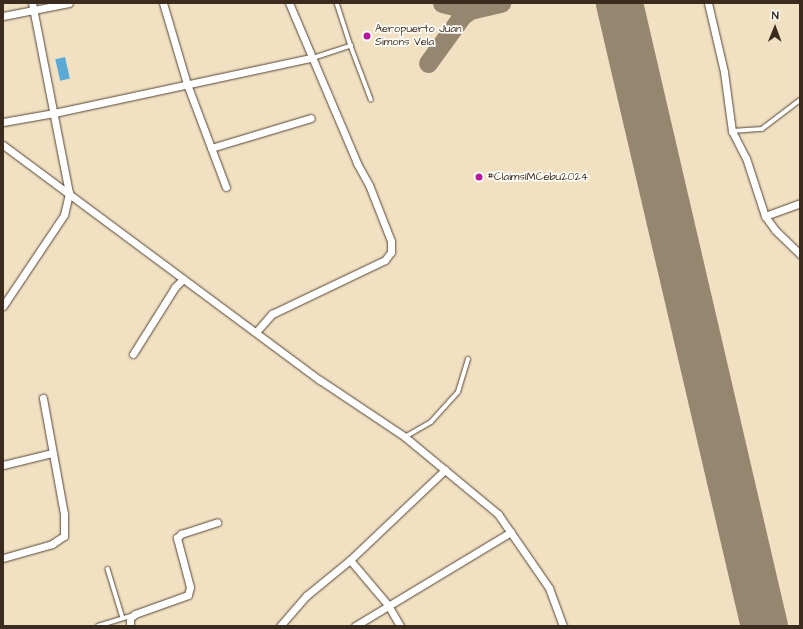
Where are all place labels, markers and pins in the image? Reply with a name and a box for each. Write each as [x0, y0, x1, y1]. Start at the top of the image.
place label: Aeropuerto Juan Simons Vela [375, 23, 462, 49]
marker: Aeropuerto Juan Simons Vela [362, 31, 372, 41]
place label: #ClaimsIMCebu2024 [487, 170, 588, 184]
marker: #ClaimsIMCebu2024 [474, 172, 484, 182]

